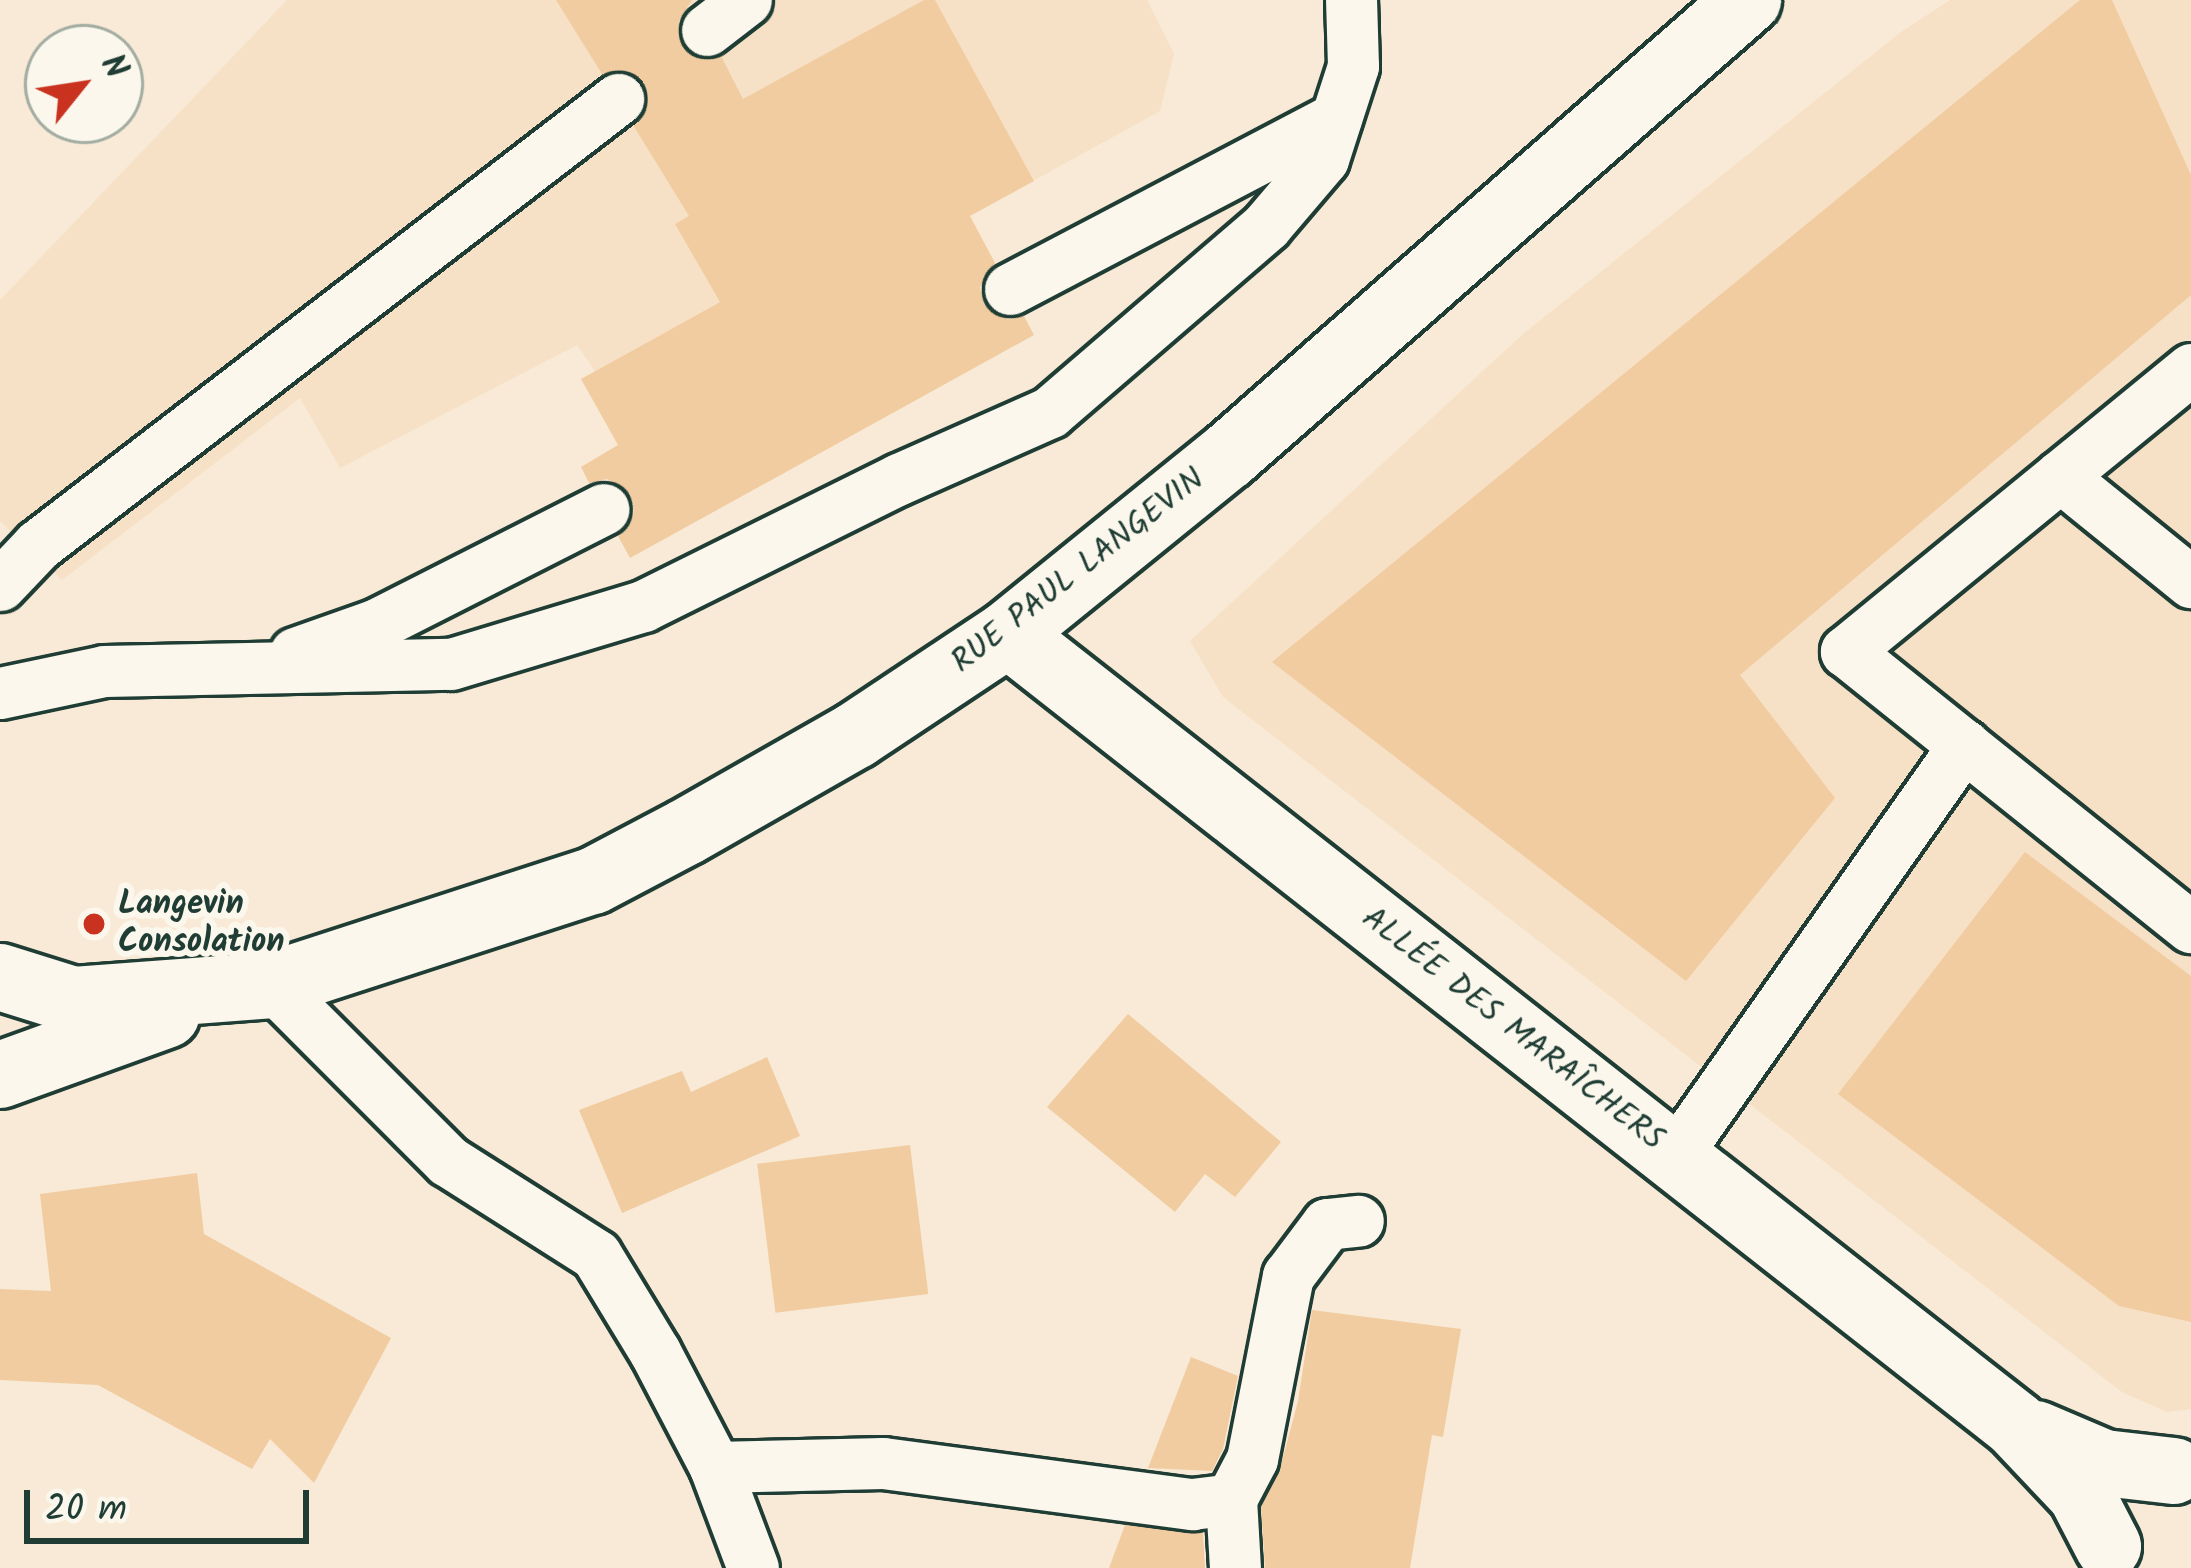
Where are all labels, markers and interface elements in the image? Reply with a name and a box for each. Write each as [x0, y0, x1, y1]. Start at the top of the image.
north arrow [24, 24, 144, 144]
text: N [85, 45, 141, 90]
street label: RUE PAUL LANGEVIN [944, 461, 1214, 683]
place label: Langevin Consolation [118, 885, 285, 963]
street label: ALLÉE DES MARAÎCHERS [1353, 900, 1671, 1160]
marker: Langevin Consolation [81, 911, 107, 937]
scale bar [30, 1466, 315, 1540]
text: 20 m [45, 1482, 127, 1539]

